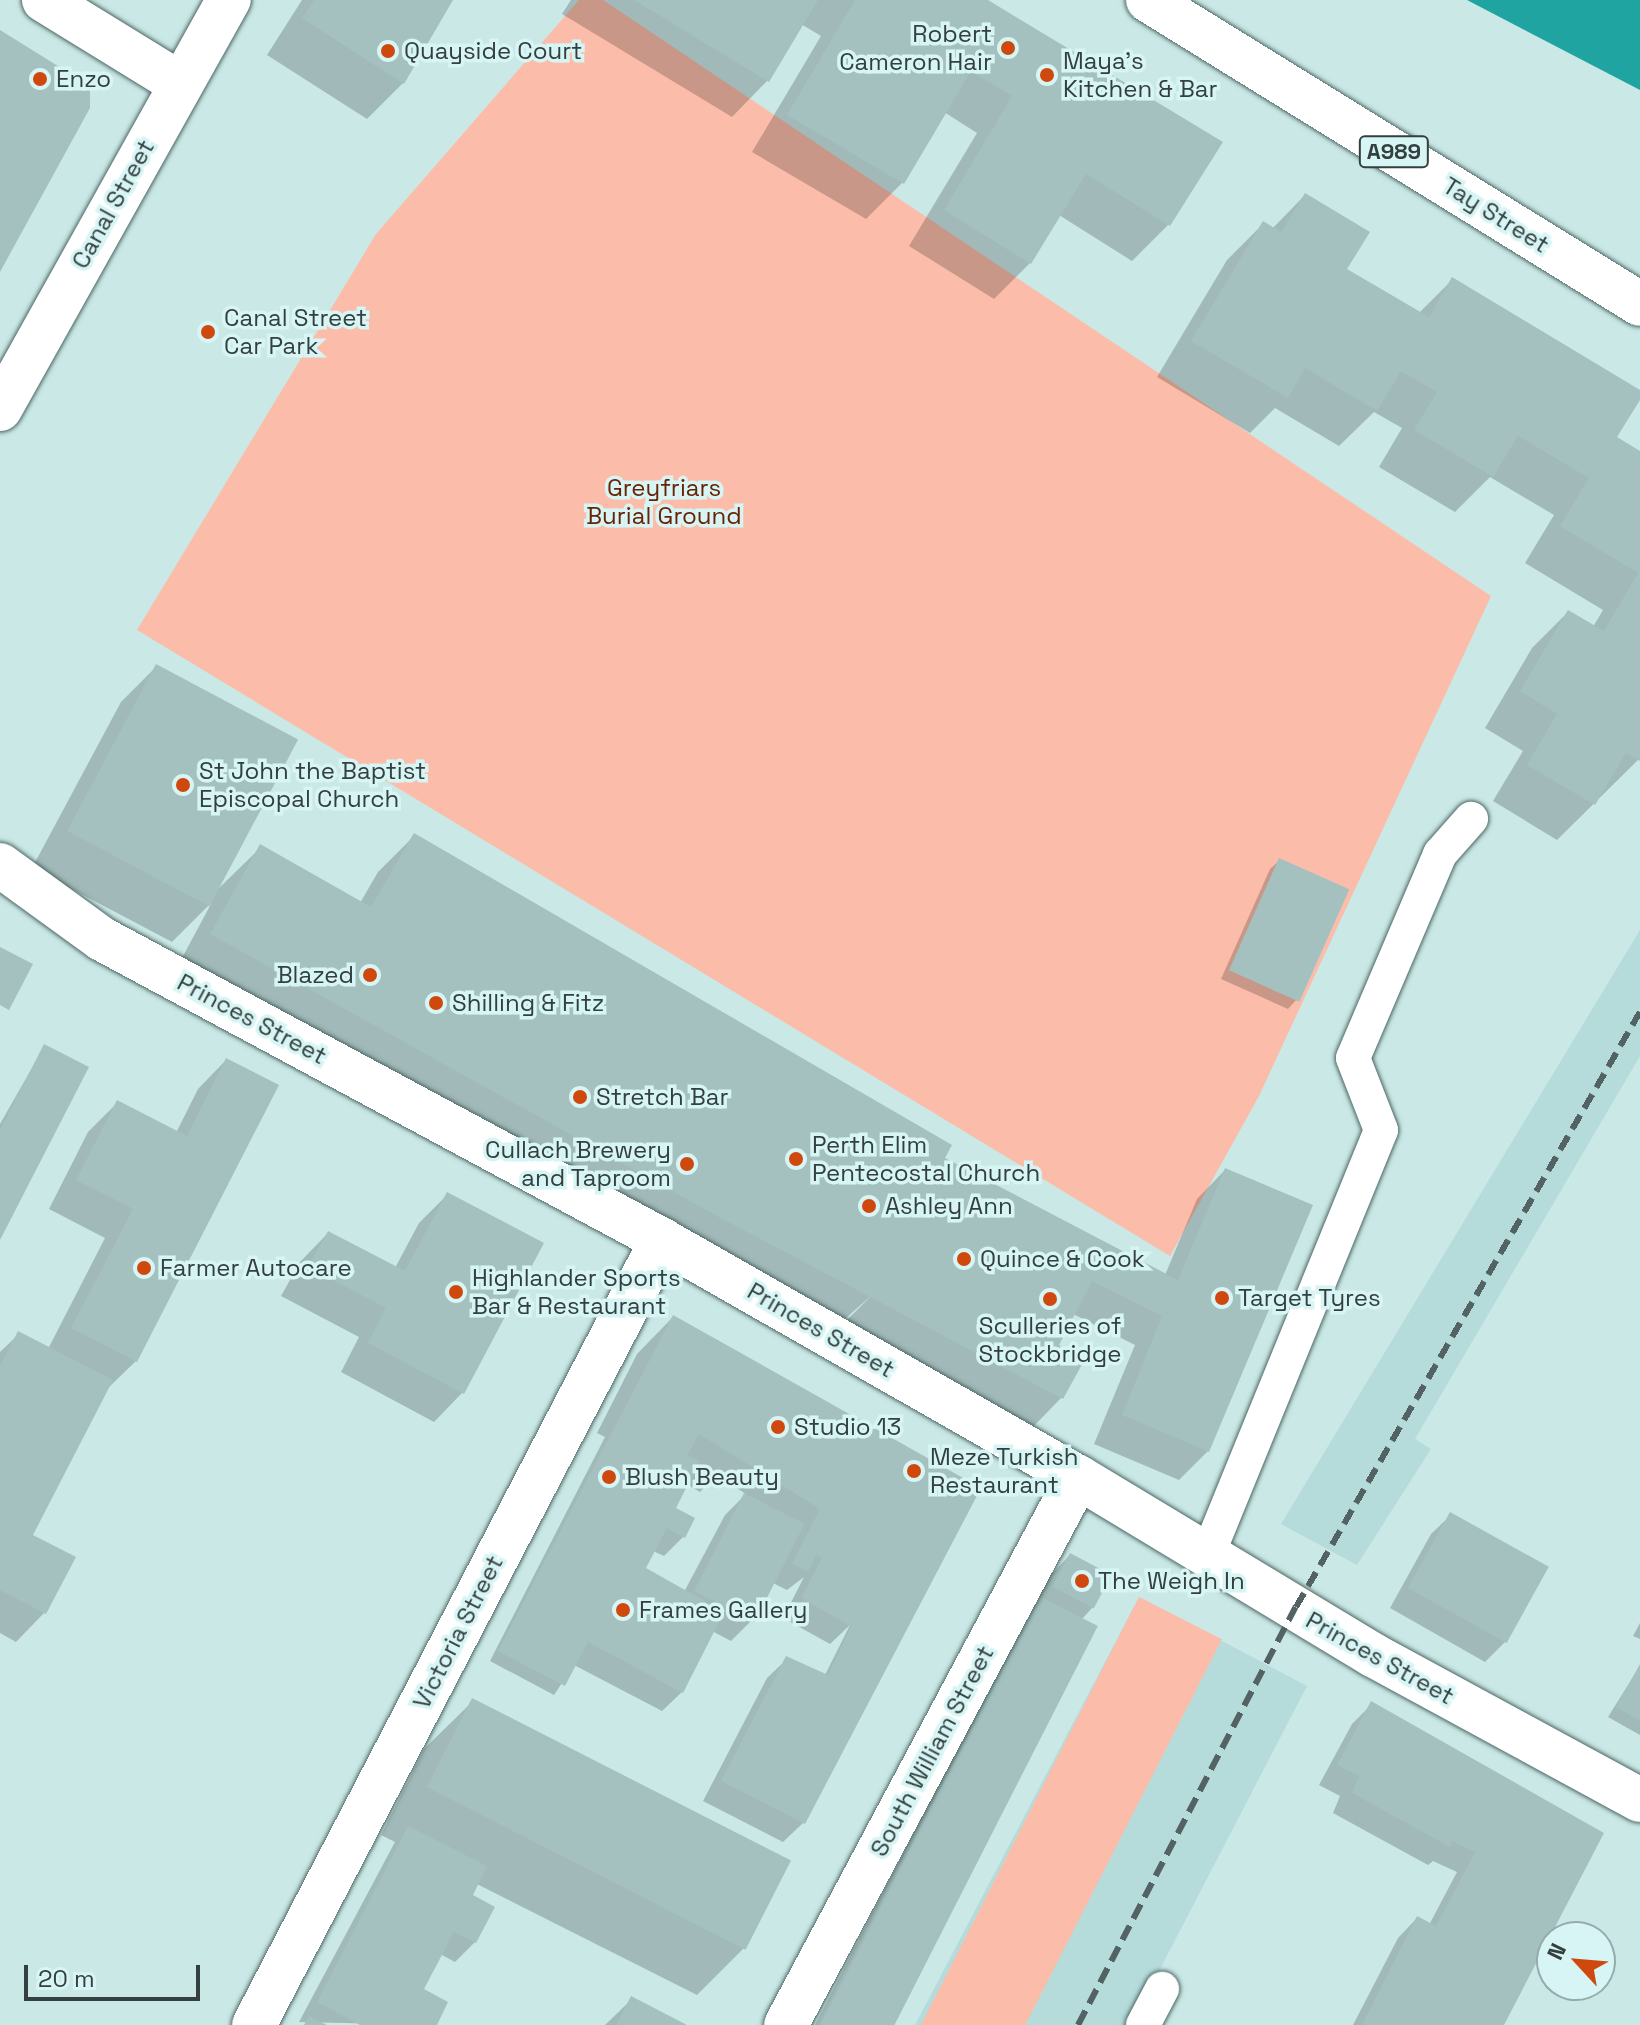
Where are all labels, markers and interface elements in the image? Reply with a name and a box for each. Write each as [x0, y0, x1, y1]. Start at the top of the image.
place label: Robert Cameron Hair [839, 20, 992, 76]
place label: Quayside Court [404, 37, 582, 65]
marker: Robert Cameron Hair [999, 39, 1017, 57]
marker: Quayside Court [379, 42, 397, 60]
place label: Maya's Kitchen & Bar [1063, 47, 1218, 103]
place label: Enzo [56, 65, 111, 93]
marker: Maya's Kitchen & Bar [1038, 66, 1056, 84]
marker: Enzo [31, 70, 49, 88]
street label: Canal Street [66, 134, 160, 274]
road number: A989 [1358, 134, 1430, 170]
street label: Tay Street [1438, 171, 1554, 259]
place label: Canal Street Car Park [224, 304, 367, 360]
marker: Canal Street Car Park [199, 323, 217, 341]
park label: Greyfriars Burial Ground [586, 474, 742, 530]
place label: St John the Baptist Episcopal Church [199, 757, 426, 813]
marker: St John the Baptist Episcopal Church [174, 776, 192, 794]
place label: Blazed [277, 961, 354, 989]
marker: Blazed [361, 966, 379, 984]
street label: Princes Street [172, 968, 332, 1070]
place label: Shilling & Fitz [452, 989, 604, 1017]
marker: Shilling & Fitz [427, 994, 445, 1012]
place label: Stretch Bar [596, 1083, 729, 1111]
marker: Stretch Bar [571, 1088, 589, 1106]
place label: Perth Elim Pentecostal Church [812, 1131, 1040, 1187]
place label: Cullach Brewery and Taproom [485, 1136, 671, 1192]
marker: Perth Elim Pentecostal Church [787, 1150, 805, 1168]
marker: Cullach Brewery and Taproom [678, 1155, 696, 1173]
place label: Ashley Ann [885, 1192, 1013, 1220]
marker: Ashley Ann [860, 1197, 878, 1215]
place label: Quince & Cook [980, 1245, 1145, 1273]
marker: Quince & Cook [955, 1250, 973, 1268]
place label: Farmer Autocare [160, 1254, 352, 1282]
marker: Farmer Autocare [135, 1259, 153, 1277]
place label: Highlander Sports Bar & Restaurant [472, 1264, 681, 1320]
street label: Princes Street [742, 1276, 900, 1384]
marker: Highlander Sports Bar & Restaurant [447, 1283, 465, 1301]
place label: Target Tyres [1238, 1284, 1381, 1312]
marker: Target Tyres [1213, 1289, 1231, 1307]
marker: Sculleries of Stockbridge [1041, 1290, 1059, 1308]
place label: Sculleries of Stockbridge [979, 1312, 1121, 1368]
place label: Studio 13 [794, 1413, 901, 1441]
marker: Studio 13 [769, 1418, 787, 1436]
place label: Meze Turkish Restaurant [930, 1443, 1079, 1499]
marker: Meze Turkish Restaurant [905, 1462, 923, 1480]
place label: Blush Beauty [625, 1463, 779, 1491]
marker: Blush Beauty [600, 1468, 618, 1486]
street label: Victoria Street [407, 1550, 509, 1714]
place label: The Weigh In [1098, 1567, 1245, 1595]
marker: The Weigh In [1073, 1572, 1091, 1590]
place label: Frames Gallery [639, 1596, 807, 1624]
marker: Frames Gallery [614, 1601, 632, 1619]
street label: Princes Street [1301, 1605, 1459, 1711]
street label: South William Street [864, 1641, 1000, 1861]
north arrow [1536, 1921, 1616, 2001]
text: N [1540, 1939, 1572, 1964]
scale bar [28, 1949, 204, 1999]
text: 20 m [38, 1963, 95, 1994]

